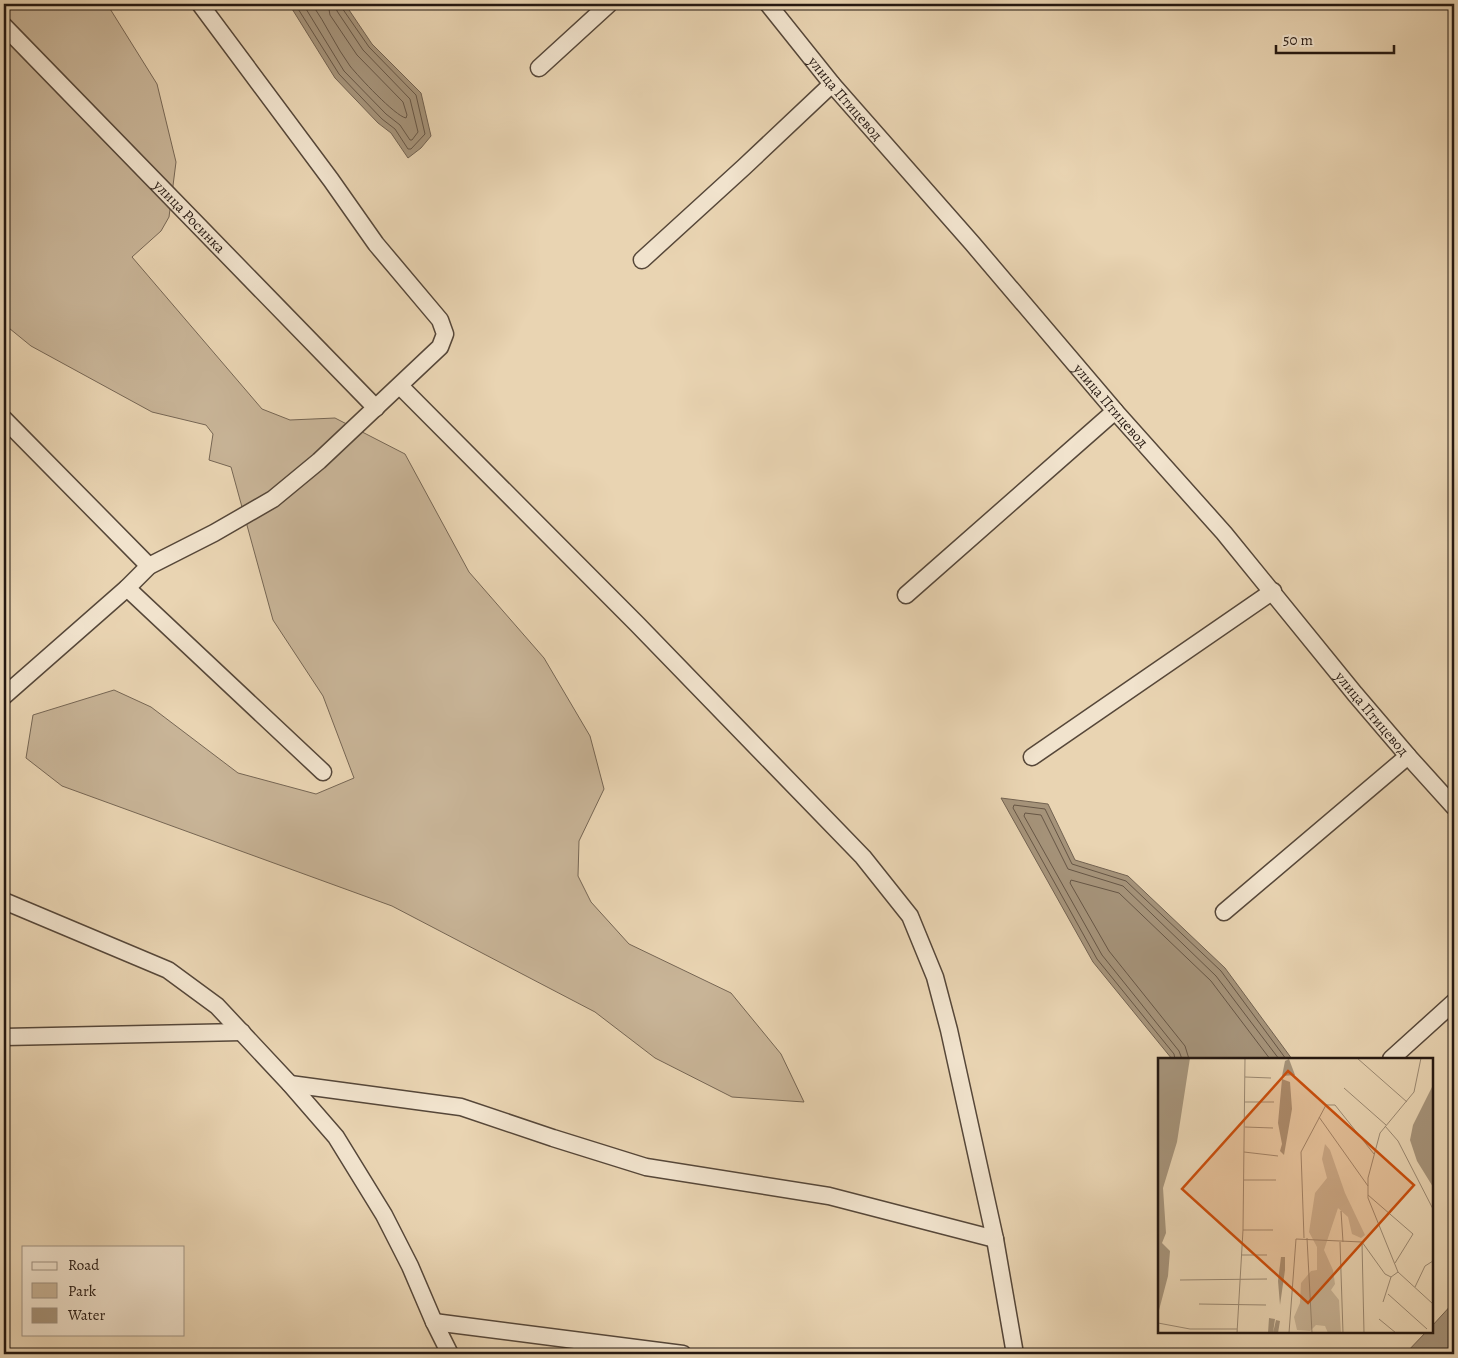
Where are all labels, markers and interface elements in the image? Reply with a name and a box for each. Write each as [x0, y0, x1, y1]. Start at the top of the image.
scale bar [1276, 22, 1393, 54]
text: 50 m [1283, 30, 1313, 50]
street label: улица Птицевод [803, 51, 887, 145]
street label: улица Росинка [149, 175, 230, 258]
street label: улица Птицевод [1068, 359, 1153, 452]
street label: улица Птицевод [1330, 666, 1413, 760]
inset map [1158, 1058, 1433, 1333]
legend [22, 1246, 185, 1336]
text: Road [68, 1255, 100, 1275]
text: Park [68, 1281, 97, 1301]
text: Water [67, 1305, 105, 1325]

